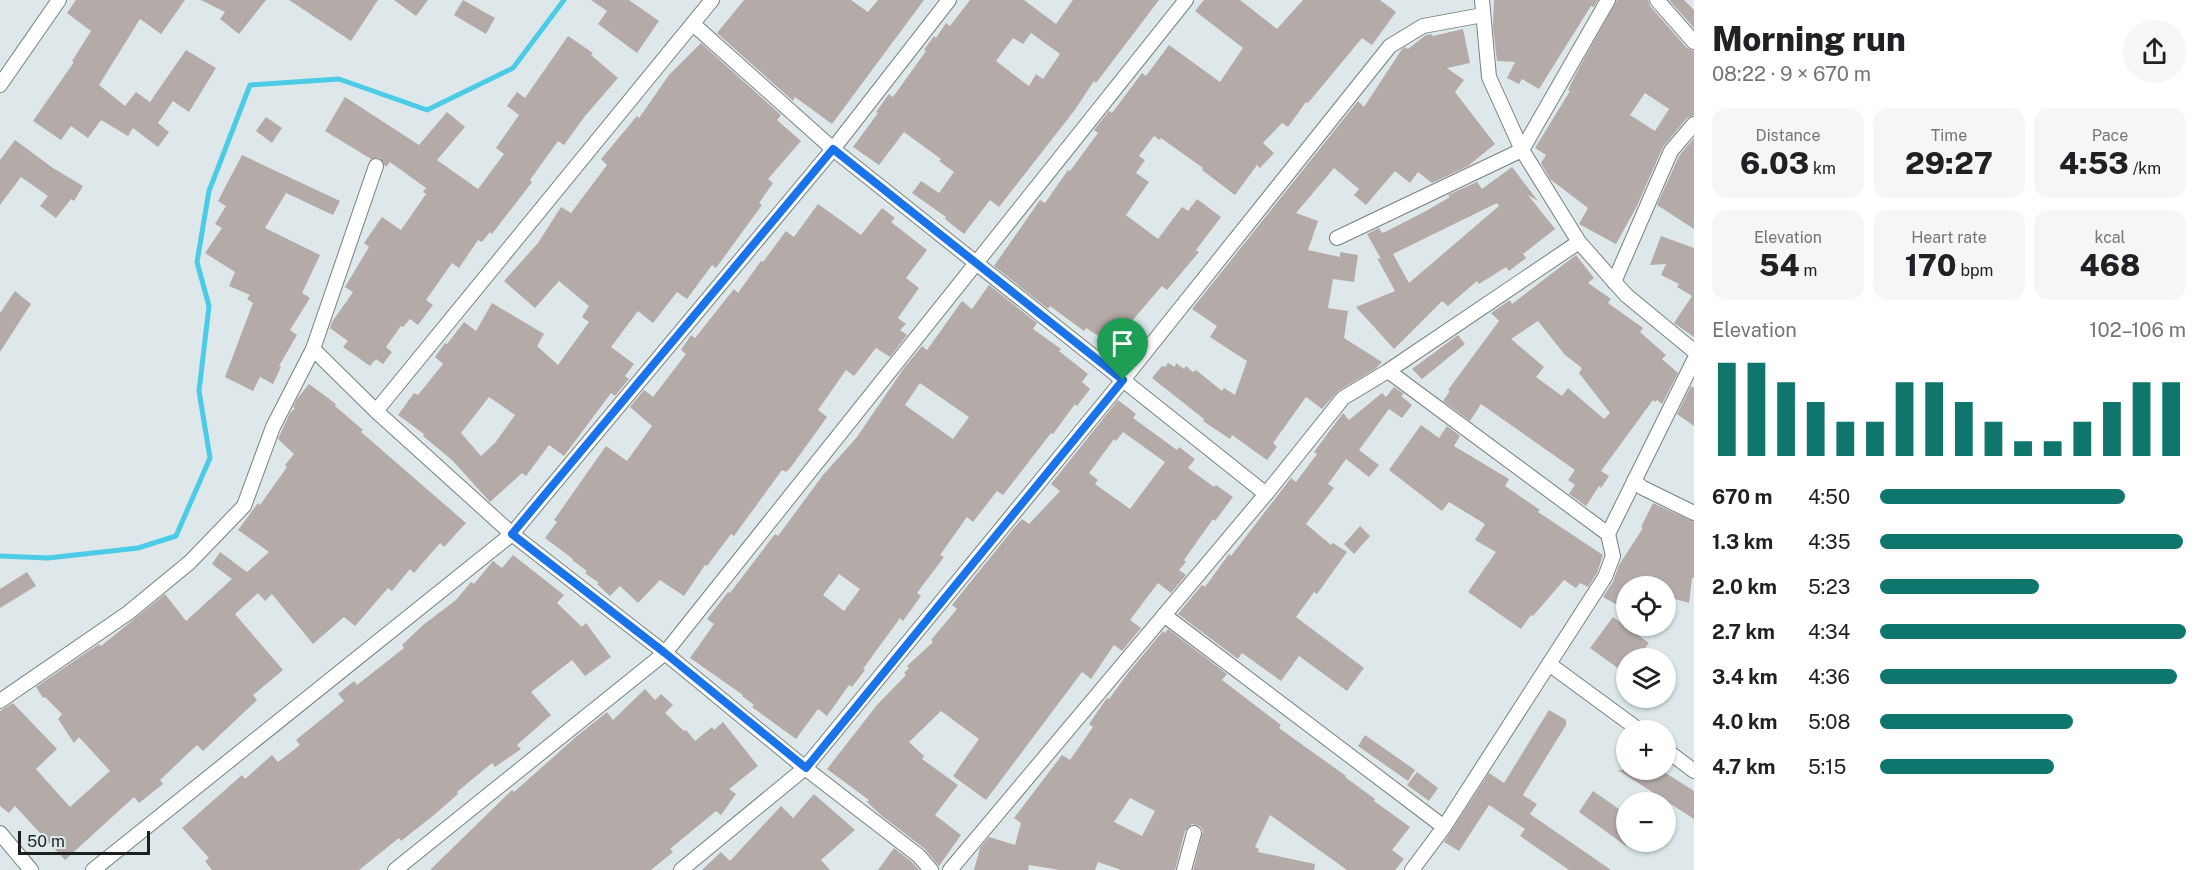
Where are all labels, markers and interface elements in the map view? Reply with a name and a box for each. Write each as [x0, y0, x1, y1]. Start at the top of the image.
text: Morning run [1712, 20, 1906, 58]
button: share [2123, 20, 2186, 83]
text: 08:22 · 9 × 670 m [1712, 62, 1871, 86]
text: Distance [1756, 126, 1820, 145]
text: Time [1931, 126, 1967, 145]
text: Pace [2092, 126, 2128, 145]
text: 6.03 [1740, 145, 1809, 181]
text: 29:27 [1905, 145, 1993, 181]
text: 4:53 [2059, 145, 2129, 181]
text: km [1809, 159, 1836, 178]
text: /km [2129, 159, 2161, 178]
text: Elevation [1754, 228, 1822, 247]
text: Heart rate [1911, 228, 1987, 247]
text: kcal [2095, 228, 2125, 247]
text: 54 [1759, 247, 1800, 283]
text: 170 [1905, 247, 1957, 283]
text: 468 [2080, 247, 2140, 283]
text: m [1800, 261, 1817, 280]
text: bpm [1957, 261, 1993, 280]
pin [1097, 318, 1148, 380]
text: Elevation [1712, 318, 1797, 342]
text: 102–106 m [2089, 318, 2186, 342]
icon: arrive [1106, 327, 1139, 360]
text: 670 m [1712, 485, 1773, 509]
text: 4:50 [1808, 485, 1850, 509]
text: 1.3 km [1712, 530, 1773, 554]
text: 4:35 [1808, 530, 1851, 554]
text: 2.0 km [1712, 575, 1777, 599]
text: 5:23 [1808, 575, 1850, 599]
map controls [1616, 576, 1676, 852]
button: locate [1616, 576, 1676, 636]
text: 2.7 km [1712, 620, 1775, 644]
text: 4:34 [1808, 620, 1850, 644]
button: layers [1616, 648, 1676, 708]
text: 3.4 km [1712, 665, 1778, 689]
text: 4:36 [1808, 665, 1850, 689]
text: 4.0 km [1712, 710, 1777, 734]
text: 5:08 [1808, 710, 1850, 734]
button: + [1616, 720, 1676, 780]
text: 4.7 km [1712, 755, 1775, 779]
text: 5:15 [1808, 755, 1846, 779]
button: − [1616, 792, 1676, 852]
scale bar [18, 828, 150, 856]
text: 50 m [27, 832, 65, 851]

